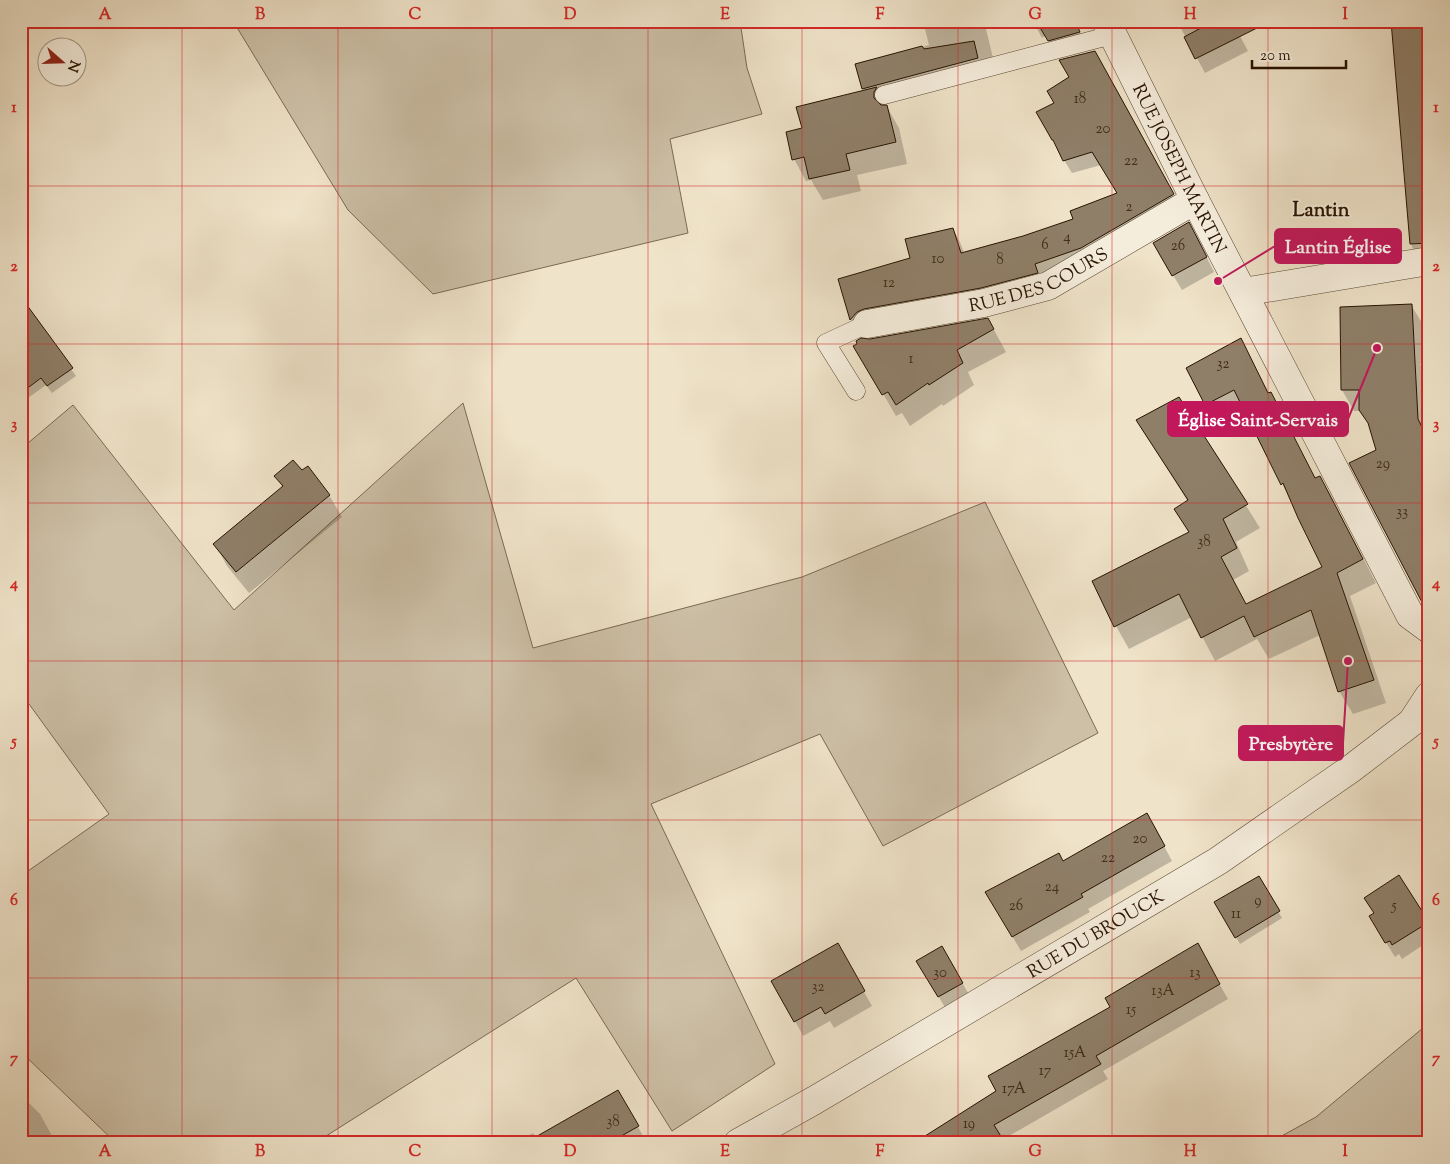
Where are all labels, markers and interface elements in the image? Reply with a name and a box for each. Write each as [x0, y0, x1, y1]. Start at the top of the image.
text: A [99, 4, 112, 27]
text: B [255, 4, 265, 27]
text: C [409, 4, 422, 27]
text: D [564, 4, 577, 27]
text: E [720, 4, 730, 27]
text: F [876, 4, 885, 27]
text: G [1028, 4, 1042, 27]
text: H [1184, 4, 1197, 27]
text: I [1342, 4, 1348, 27]
north arrow [38, 38, 88, 88]
scale bar [1252, 38, 1346, 70]
text: 20 m [1260, 46, 1291, 67]
text: N [61, 57, 84, 74]
street label: RUE JOSEPH MARTIN [1124, 80, 1232, 259]
house number: 18 [1074, 89, 1086, 110]
text: 1 [11, 97, 17, 120]
text: 1 [1433, 97, 1439, 120]
house number: 20 [1096, 119, 1111, 140]
house number: 22 [1124, 151, 1138, 172]
house number: 2 [1125, 197, 1133, 218]
district label: Lantin [1292, 197, 1350, 226]
house number: 4 [1063, 227, 1071, 248]
callout: Lantin Église [1275, 229, 1401, 263]
house number: 6 [1041, 235, 1049, 256]
text: Lantin Église [1285, 235, 1391, 262]
house number: 26 [1171, 236, 1185, 257]
street label: RUE DES COURS [967, 242, 1114, 320]
house number: 10 [932, 249, 945, 270]
house number: 8 [996, 250, 1004, 271]
text: 2 [10, 256, 18, 279]
text: 2 [1432, 256, 1440, 279]
house number: 12 [883, 273, 895, 294]
house number: 1 [908, 349, 914, 370]
house number: 32 [1216, 354, 1230, 375]
callout: Église Saint-Servais [1168, 402, 1348, 436]
text: Église Saint-Servais [1178, 408, 1339, 435]
text: 3 [11, 414, 18, 437]
text: 3 [1433, 414, 1440, 437]
house number: 29 [1376, 454, 1390, 475]
house number: 33 [1396, 502, 1408, 523]
house number: 38 [1197, 532, 1211, 553]
text: 4 [9, 573, 18, 596]
text: 4 [1431, 573, 1440, 596]
callout: Presbytère [1239, 726, 1343, 760]
text: 5 [9, 731, 17, 754]
text: 5 [1431, 731, 1439, 754]
text: Presbytère [1249, 732, 1333, 759]
house number: 20 [1133, 829, 1148, 850]
house number: 22 [1101, 848, 1115, 869]
house number: 24 [1045, 877, 1060, 898]
street label: RUE DU BROUCK [1023, 885, 1170, 986]
text: 6 [10, 890, 18, 913]
text: 6 [1432, 890, 1440, 913]
house number: 9 [1254, 891, 1262, 912]
house number: 26 [1009, 896, 1023, 917]
house number: 5 [1390, 896, 1397, 917]
house number: 11 [1231, 904, 1241, 925]
house number: 30 [933, 963, 947, 984]
house number: 13 [1189, 963, 1201, 984]
house number: 32 [811, 977, 825, 998]
house number: 13A [1151, 981, 1175, 1002]
house number: 15 [1126, 1000, 1136, 1021]
house number: 15A [1064, 1043, 1086, 1064]
text: 7 [10, 1048, 19, 1071]
text: 7 [1432, 1048, 1441, 1071]
house number: 17 [1039, 1061, 1052, 1082]
house number: 17A [1002, 1079, 1026, 1100]
house number: 38 [606, 1112, 620, 1133]
house number: 19 [963, 1114, 975, 1135]
text: A [99, 1141, 112, 1164]
text: B [255, 1141, 265, 1164]
text: C [409, 1141, 422, 1164]
text: D [564, 1141, 577, 1164]
text: E [720, 1141, 730, 1164]
text: F [876, 1141, 885, 1164]
text: G [1028, 1141, 1042, 1164]
text: H [1184, 1141, 1197, 1164]
text: I [1342, 1141, 1348, 1164]

